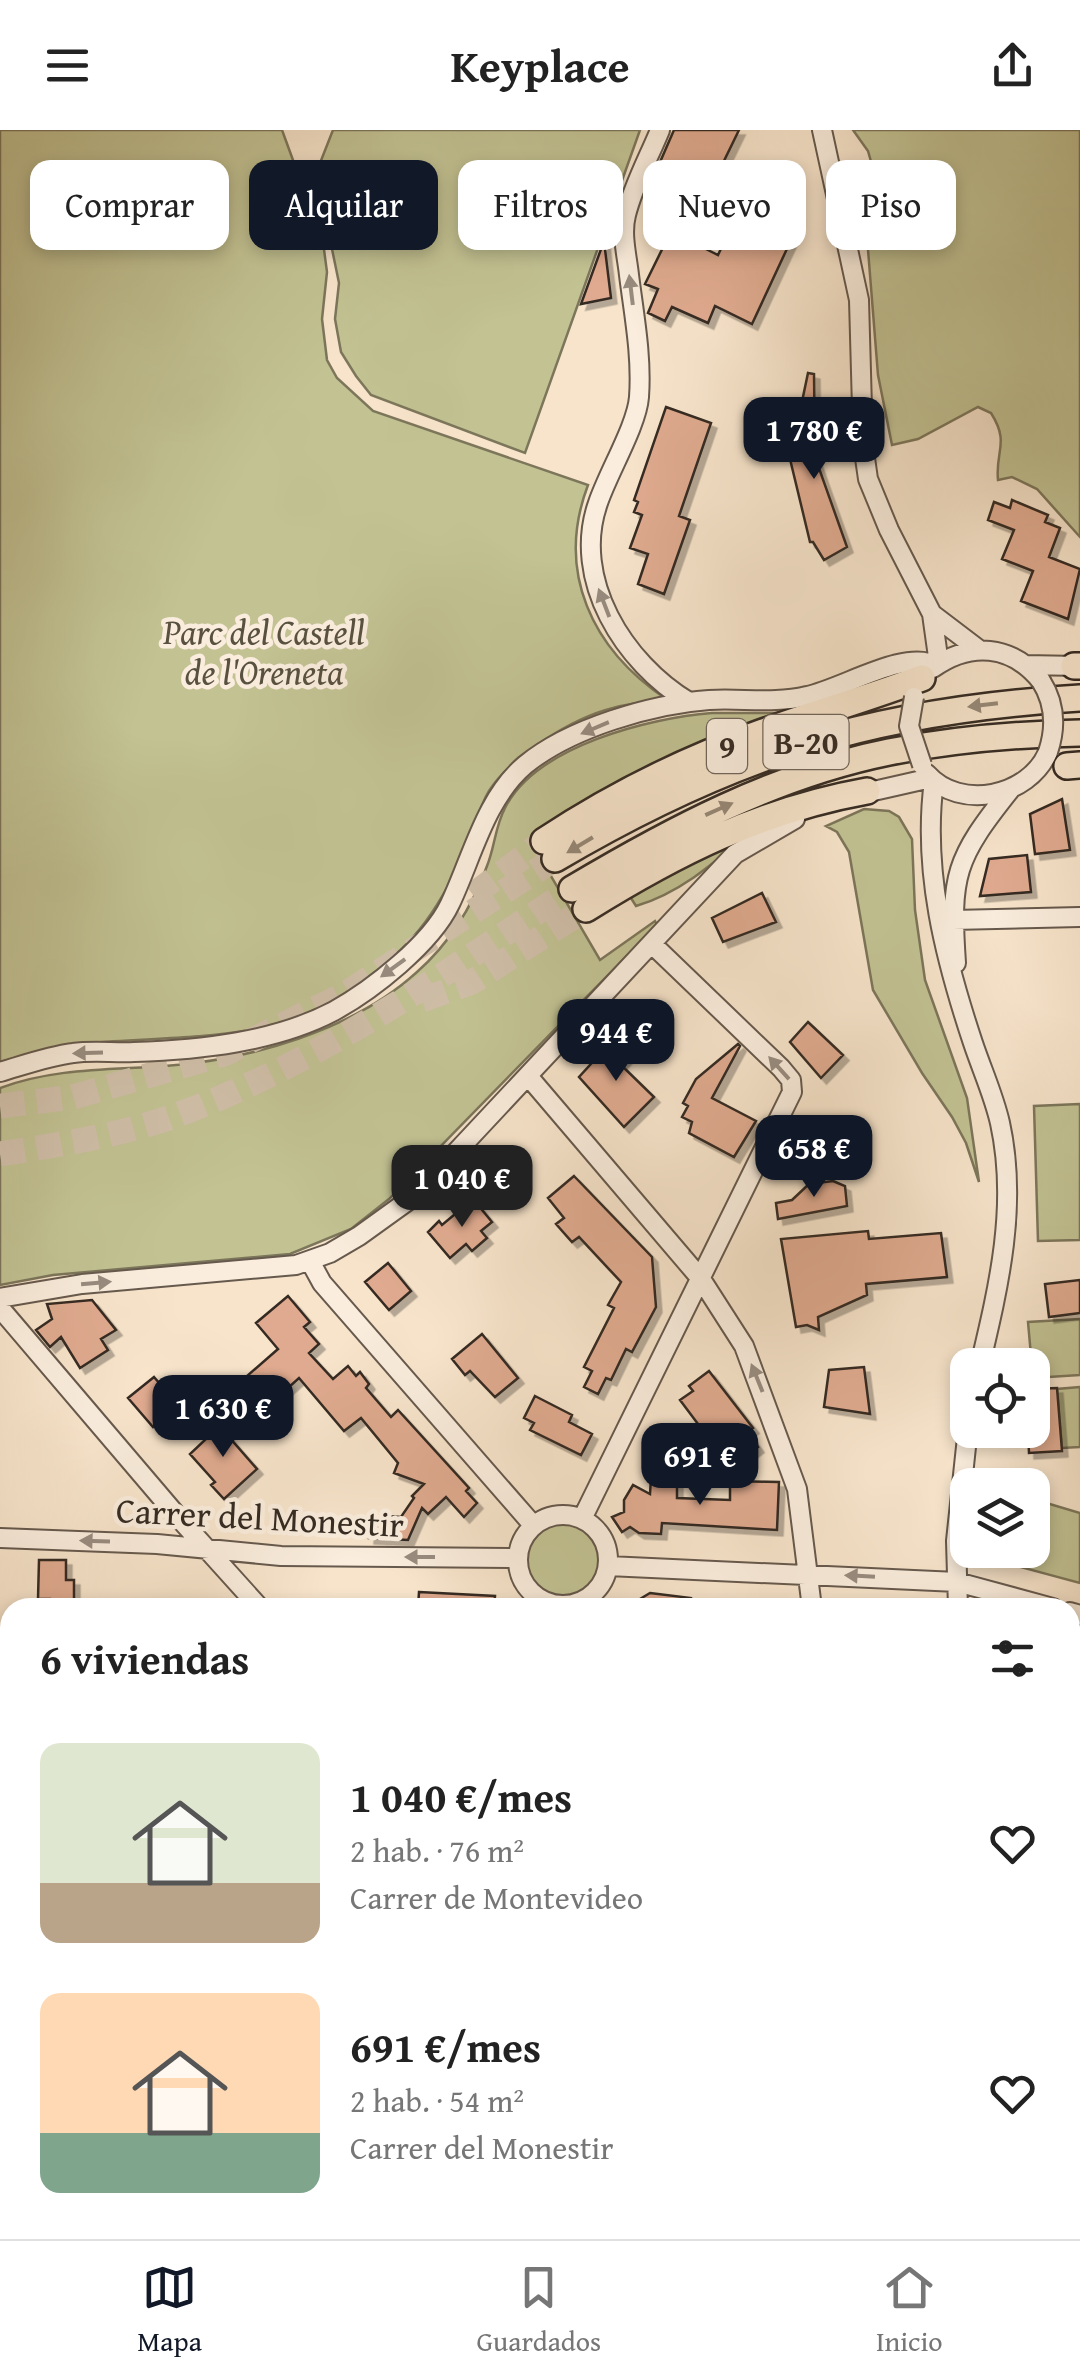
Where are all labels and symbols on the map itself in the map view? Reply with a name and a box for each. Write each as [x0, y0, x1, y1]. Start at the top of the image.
one-way arrow [623, 274, 639, 306]
pin: 1 780 € [722, 397, 906, 482]
one-way arrow [596, 588, 612, 618]
park label: Parc del Castell de l'Oreneta [162, 606, 365, 697]
one-way arrow [966, 697, 998, 713]
road number: B-20 [764, 715, 848, 769]
road number: 9 [707, 719, 747, 773]
one-way arrow [580, 720, 610, 736]
one-way arrow [704, 801, 734, 817]
one-way arrow [566, 836, 594, 853]
one-way arrow [380, 958, 407, 977]
pin: 944 € [546, 999, 686, 1084]
one-way arrow [71, 1046, 103, 1062]
one-way arrow [769, 1056, 791, 1081]
pin: 658 € [744, 1115, 884, 1200]
pin: 1 040 € [370, 1145, 554, 1230]
one-way arrow [81, 1275, 113, 1291]
one-way arrow [748, 1363, 764, 1393]
pin: 1 630 € [131, 1375, 315, 1460]
pin: 691 € [630, 1423, 770, 1508]
street label: Carrer del Monestir [115, 1484, 405, 1550]
one-way arrow [79, 1533, 111, 1549]
one-way arrow [403, 1549, 435, 1565]
one-way arrow [844, 1568, 876, 1584]

